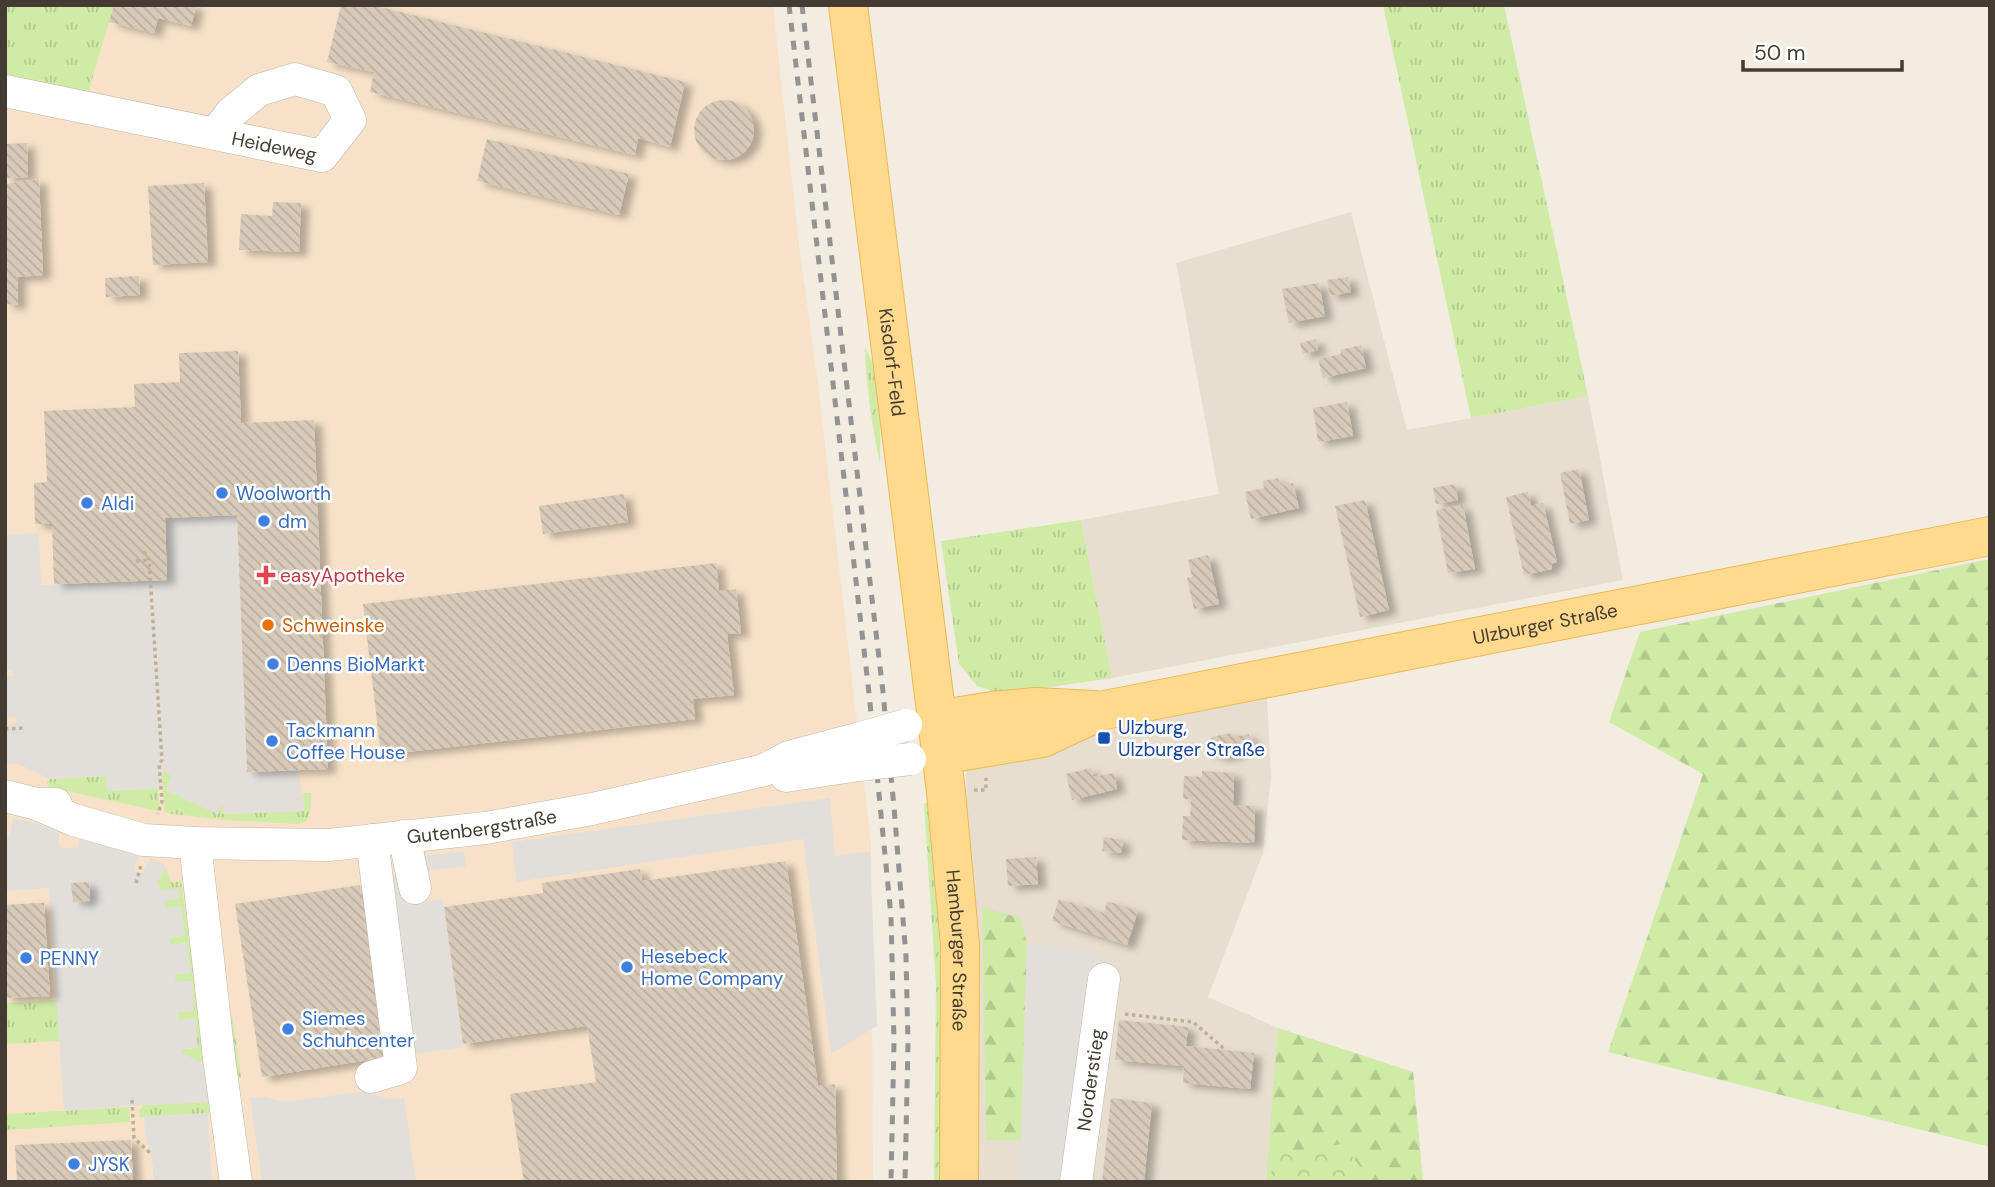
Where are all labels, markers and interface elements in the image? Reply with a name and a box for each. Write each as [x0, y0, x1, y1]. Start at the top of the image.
scale bar [1743, 28, 1902, 72]
text: 50 m [1754, 39, 1805, 67]
street label: Heideweg [230, 125, 319, 167]
street label: Kisdorf-Feld [873, 307, 912, 418]
place label: Woolworth [236, 481, 331, 506]
marker: Woolworth [214, 485, 230, 501]
place label: Aldi [101, 491, 134, 516]
marker: Aldi [79, 495, 95, 511]
place label: dm [278, 509, 307, 534]
marker: dm [256, 513, 272, 529]
place label: easyApotheke [280, 563, 405, 588]
marker: easyApotheke [258, 567, 274, 583]
street label: Ulzburger Straße [1471, 597, 1620, 650]
place label: Schweinske [282, 613, 384, 638]
marker: Schweinske [260, 617, 276, 633]
place label: Denns BioMarkt [287, 652, 425, 677]
marker: Denns BioMarkt [265, 656, 281, 672]
place label: Ulzburg, Ulzburger Straße [1118, 715, 1265, 762]
place label: Tackmann Coffee House [286, 718, 406, 765]
marker: Ulzburg, Ulzburger Straße [1096, 730, 1112, 746]
marker: Tackmann Coffee House [264, 733, 280, 749]
street label: Gutenbergstraße [405, 803, 559, 849]
street label: Hamburger Straße [941, 868, 973, 1031]
place label: Hesebeck Home Company [641, 944, 784, 991]
place label: PENNY [40, 946, 99, 971]
marker: PENNY [18, 950, 34, 966]
marker: Hesebeck Home Company [619, 959, 635, 975]
place label: Siemes Schuhcenter [302, 1006, 414, 1053]
marker: Siemes Schuhcenter [280, 1021, 296, 1037]
street label: Norderstieg [1071, 1027, 1110, 1133]
place label: JYSK [88, 1152, 130, 1177]
marker: JYSK [66, 1156, 82, 1172]

